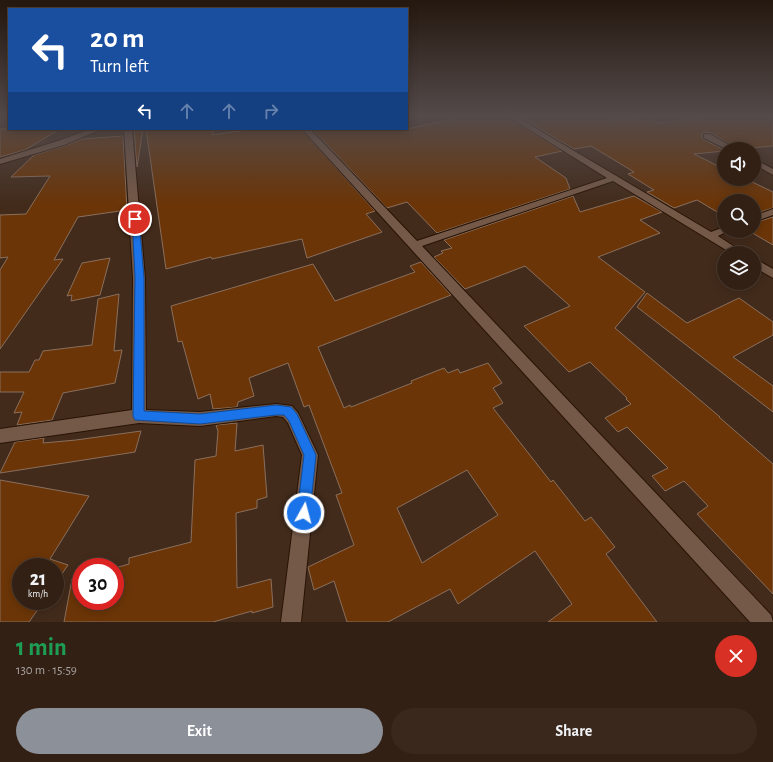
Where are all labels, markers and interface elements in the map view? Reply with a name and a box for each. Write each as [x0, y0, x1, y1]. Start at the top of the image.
icon: left [24, 24, 76, 76]
text: 20 m [90, 25, 145, 53]
text: Turn left [90, 58, 149, 76]
icon: left [134, 100, 156, 122]
icon: ahead [176, 100, 198, 122]
icon: ahead [218, 100, 240, 122]
icon: right [260, 100, 282, 122]
map controls [717, 142, 761, 290]
button: sound [717, 142, 761, 186]
button: search [717, 194, 761, 238]
pin [118, 202, 152, 236]
icon: arrive [124, 208, 146, 230]
button: layers [717, 246, 761, 290]
position arrow [283, 492, 325, 534]
speed limit sign: 30 [72, 558, 124, 610]
text: 21 [30, 569, 46, 589]
text: km/h [28, 589, 48, 599]
button: close [715, 635, 757, 677]
text: 1 min [16, 636, 67, 660]
text: 130 m · 15:59 [16, 664, 77, 677]
button: Exit [16, 708, 383, 754]
button: Share [391, 708, 757, 754]

